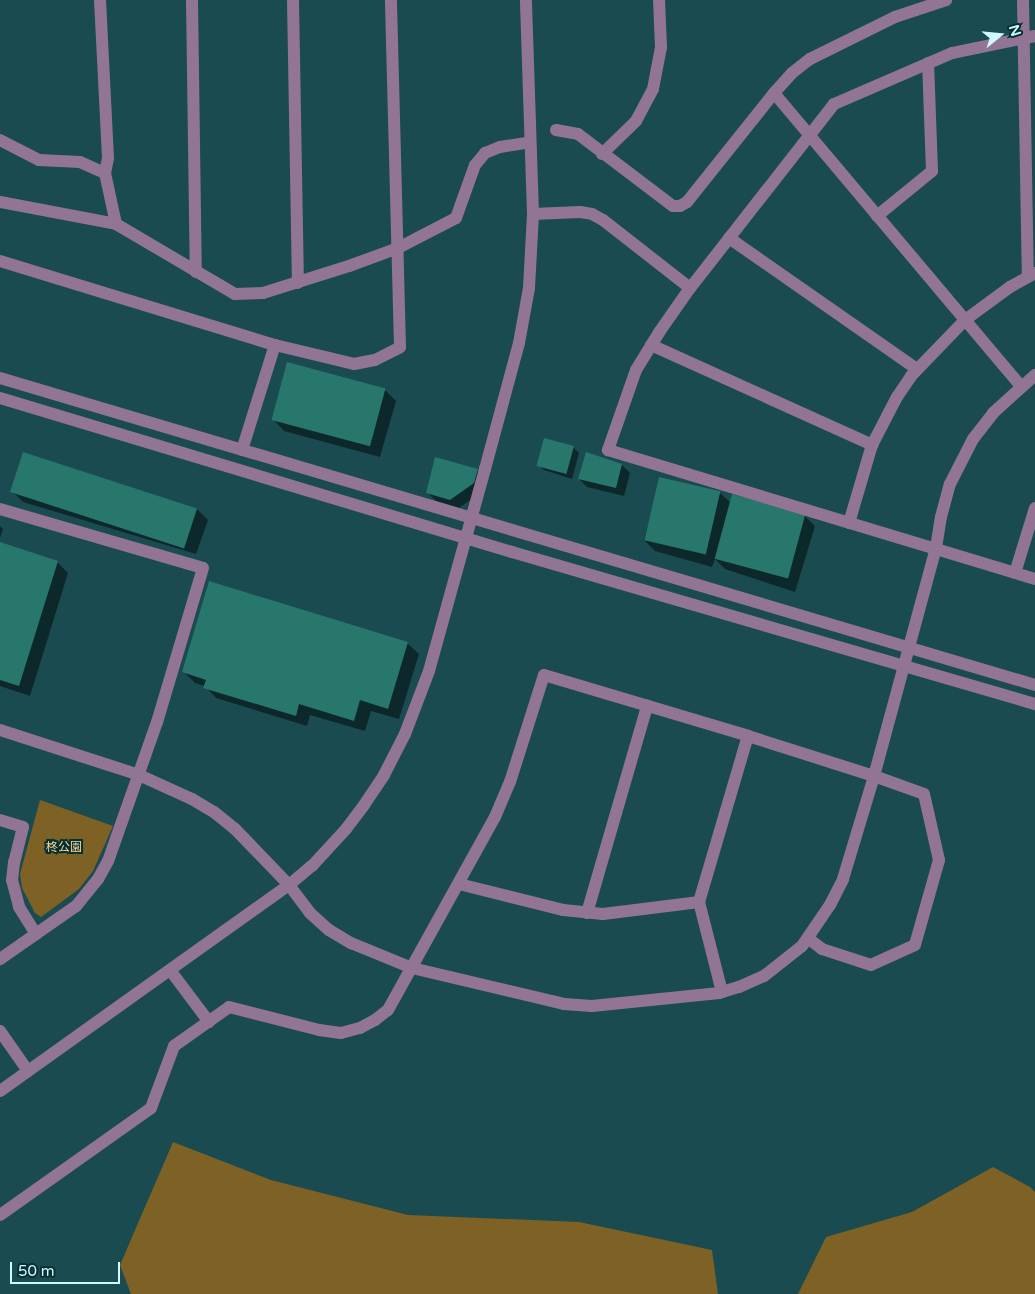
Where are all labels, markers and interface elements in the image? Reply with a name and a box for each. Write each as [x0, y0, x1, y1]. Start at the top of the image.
north arrow [975, 10, 1025, 60]
text: N [1005, 23, 1025, 38]
park label: 柊公園 [46, 841, 82, 855]
scale bar [12, 1252, 122, 1284]
text: 50 m [18, 1262, 55, 1280]

